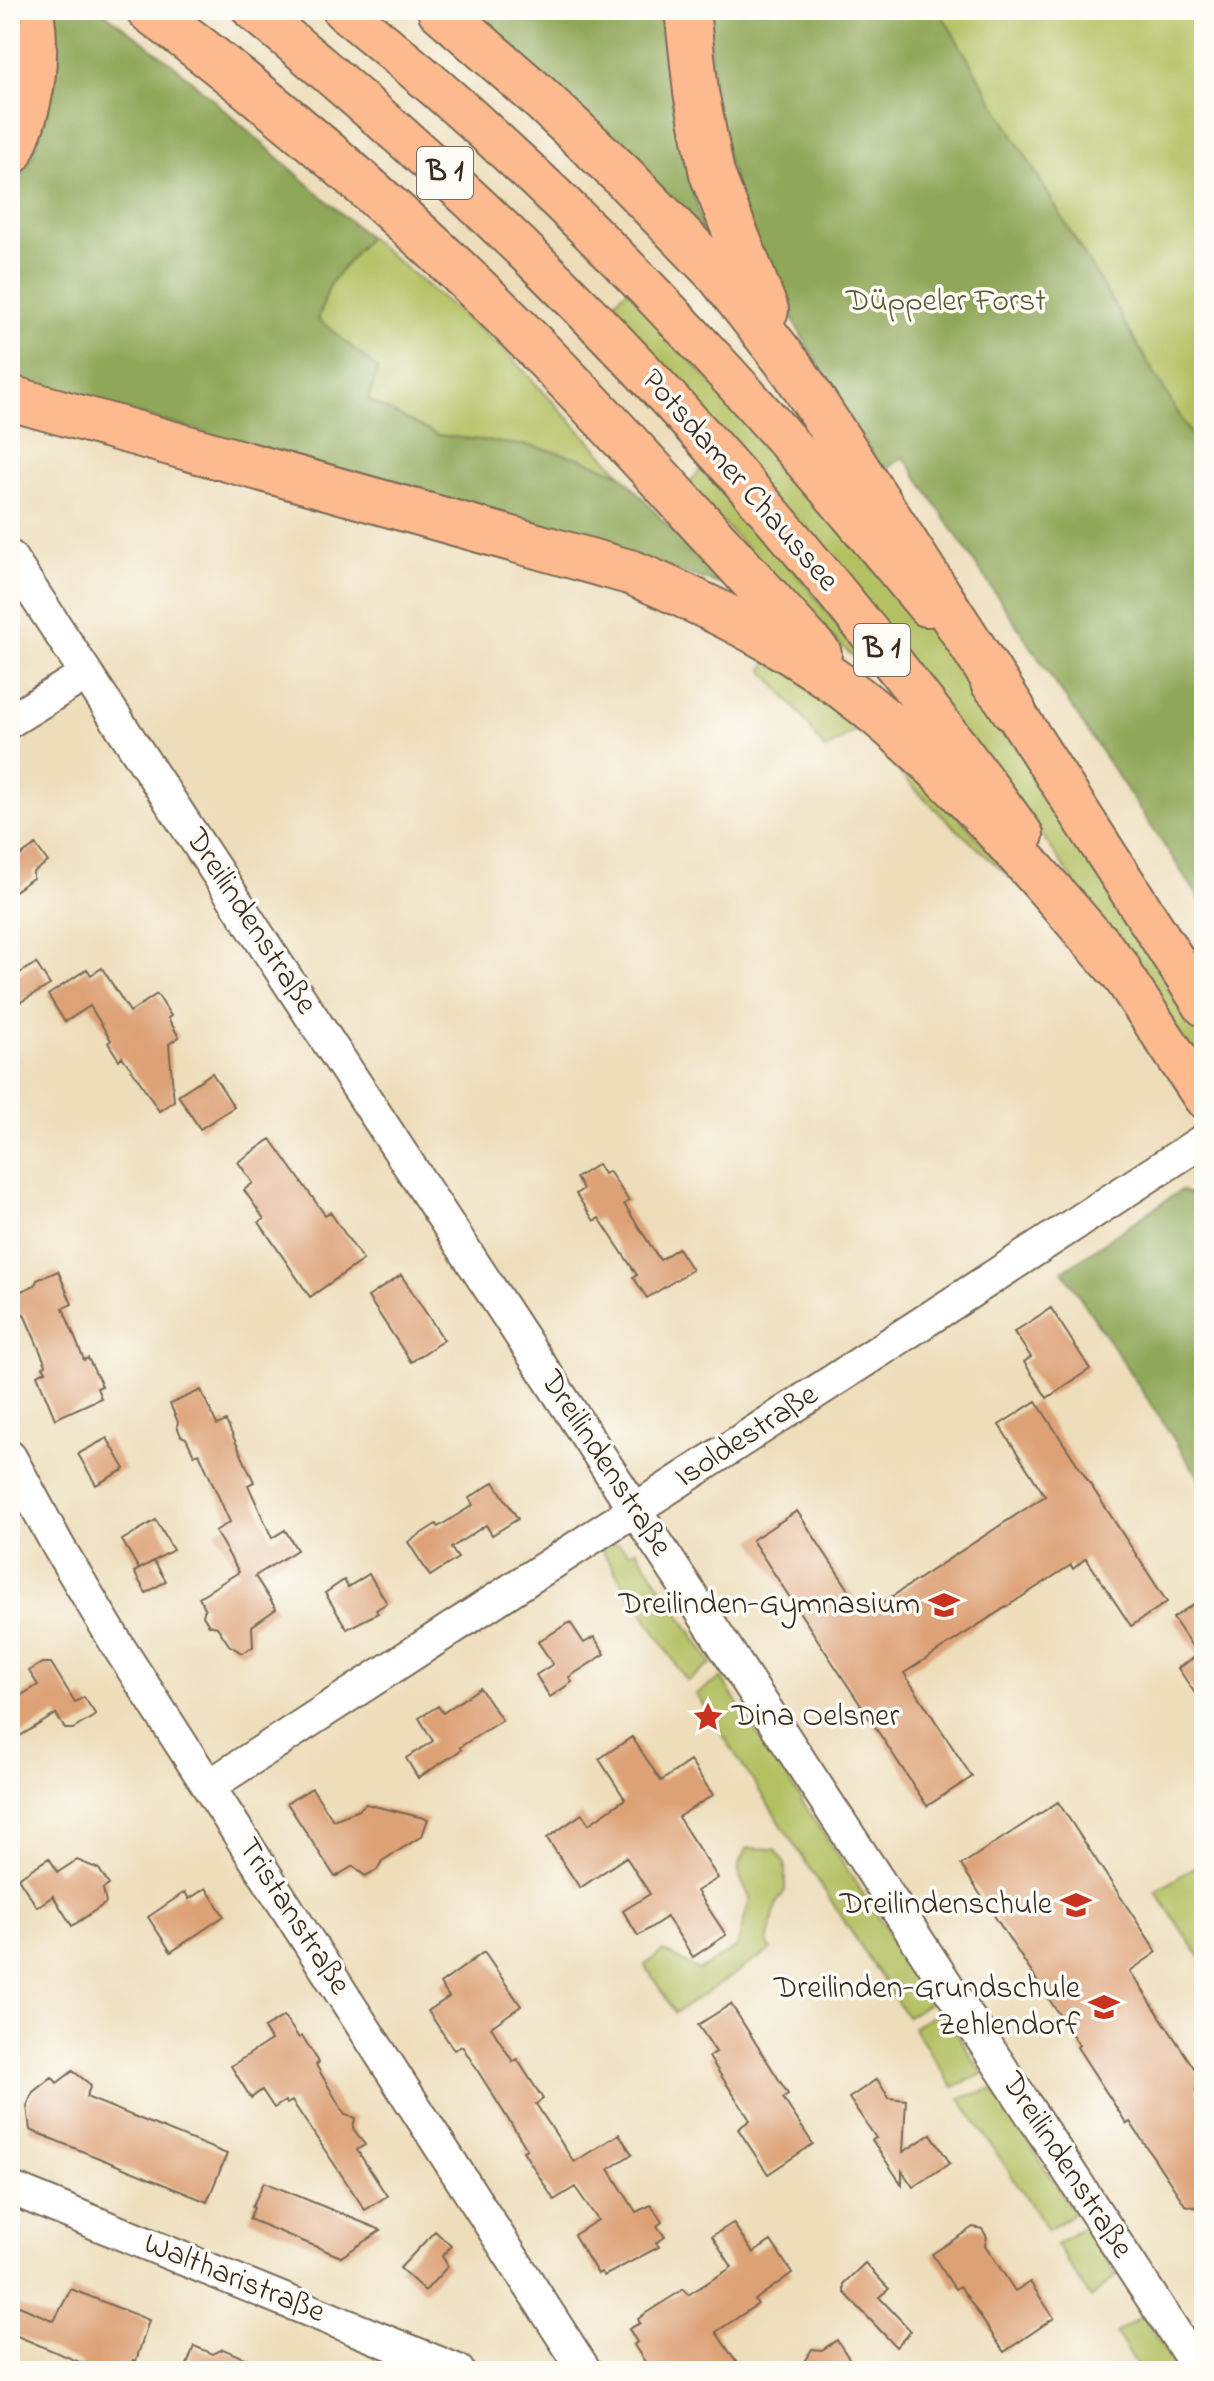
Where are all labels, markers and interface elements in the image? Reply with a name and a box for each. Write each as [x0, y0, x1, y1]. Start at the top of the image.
road number: B 1 [417, 147, 473, 199]
park label: Düppeler Forst [845, 279, 1046, 326]
street label: Potsdamer Chaussee [629, 359, 850, 603]
road number: B 1 [854, 624, 910, 676]
street label: Dreilindenstraße [172, 819, 328, 1025]
street label: Dreilindenstraße [527, 1361, 683, 1567]
street label: Isoldestraße [666, 1373, 828, 1501]
place label: Dreilinden-Gymnasium [618, 1582, 920, 1629]
school or university icon: Dreilinden-Gymnasium [927, 1588, 961, 1622]
place label: Dina Oelsner [731, 1694, 899, 1741]
place icon: Dina Oelsner [691, 1700, 725, 1734]
street label: Tristanstraße [224, 1829, 362, 2006]
place label: Dreilindenschule [839, 1882, 1053, 1929]
school or university icon: Dreilindenschule [1059, 1888, 1093, 1922]
place label: Dreilinden-Grundschule Zehlendorf [773, 1966, 1081, 2050]
school or university icon: Dreilinden-Grundschule Zehlendorf [1087, 1990, 1121, 2024]
street label: Dreilindenstraße [988, 2063, 1144, 2269]
street label: Waltharistraße [136, 2221, 332, 2337]

